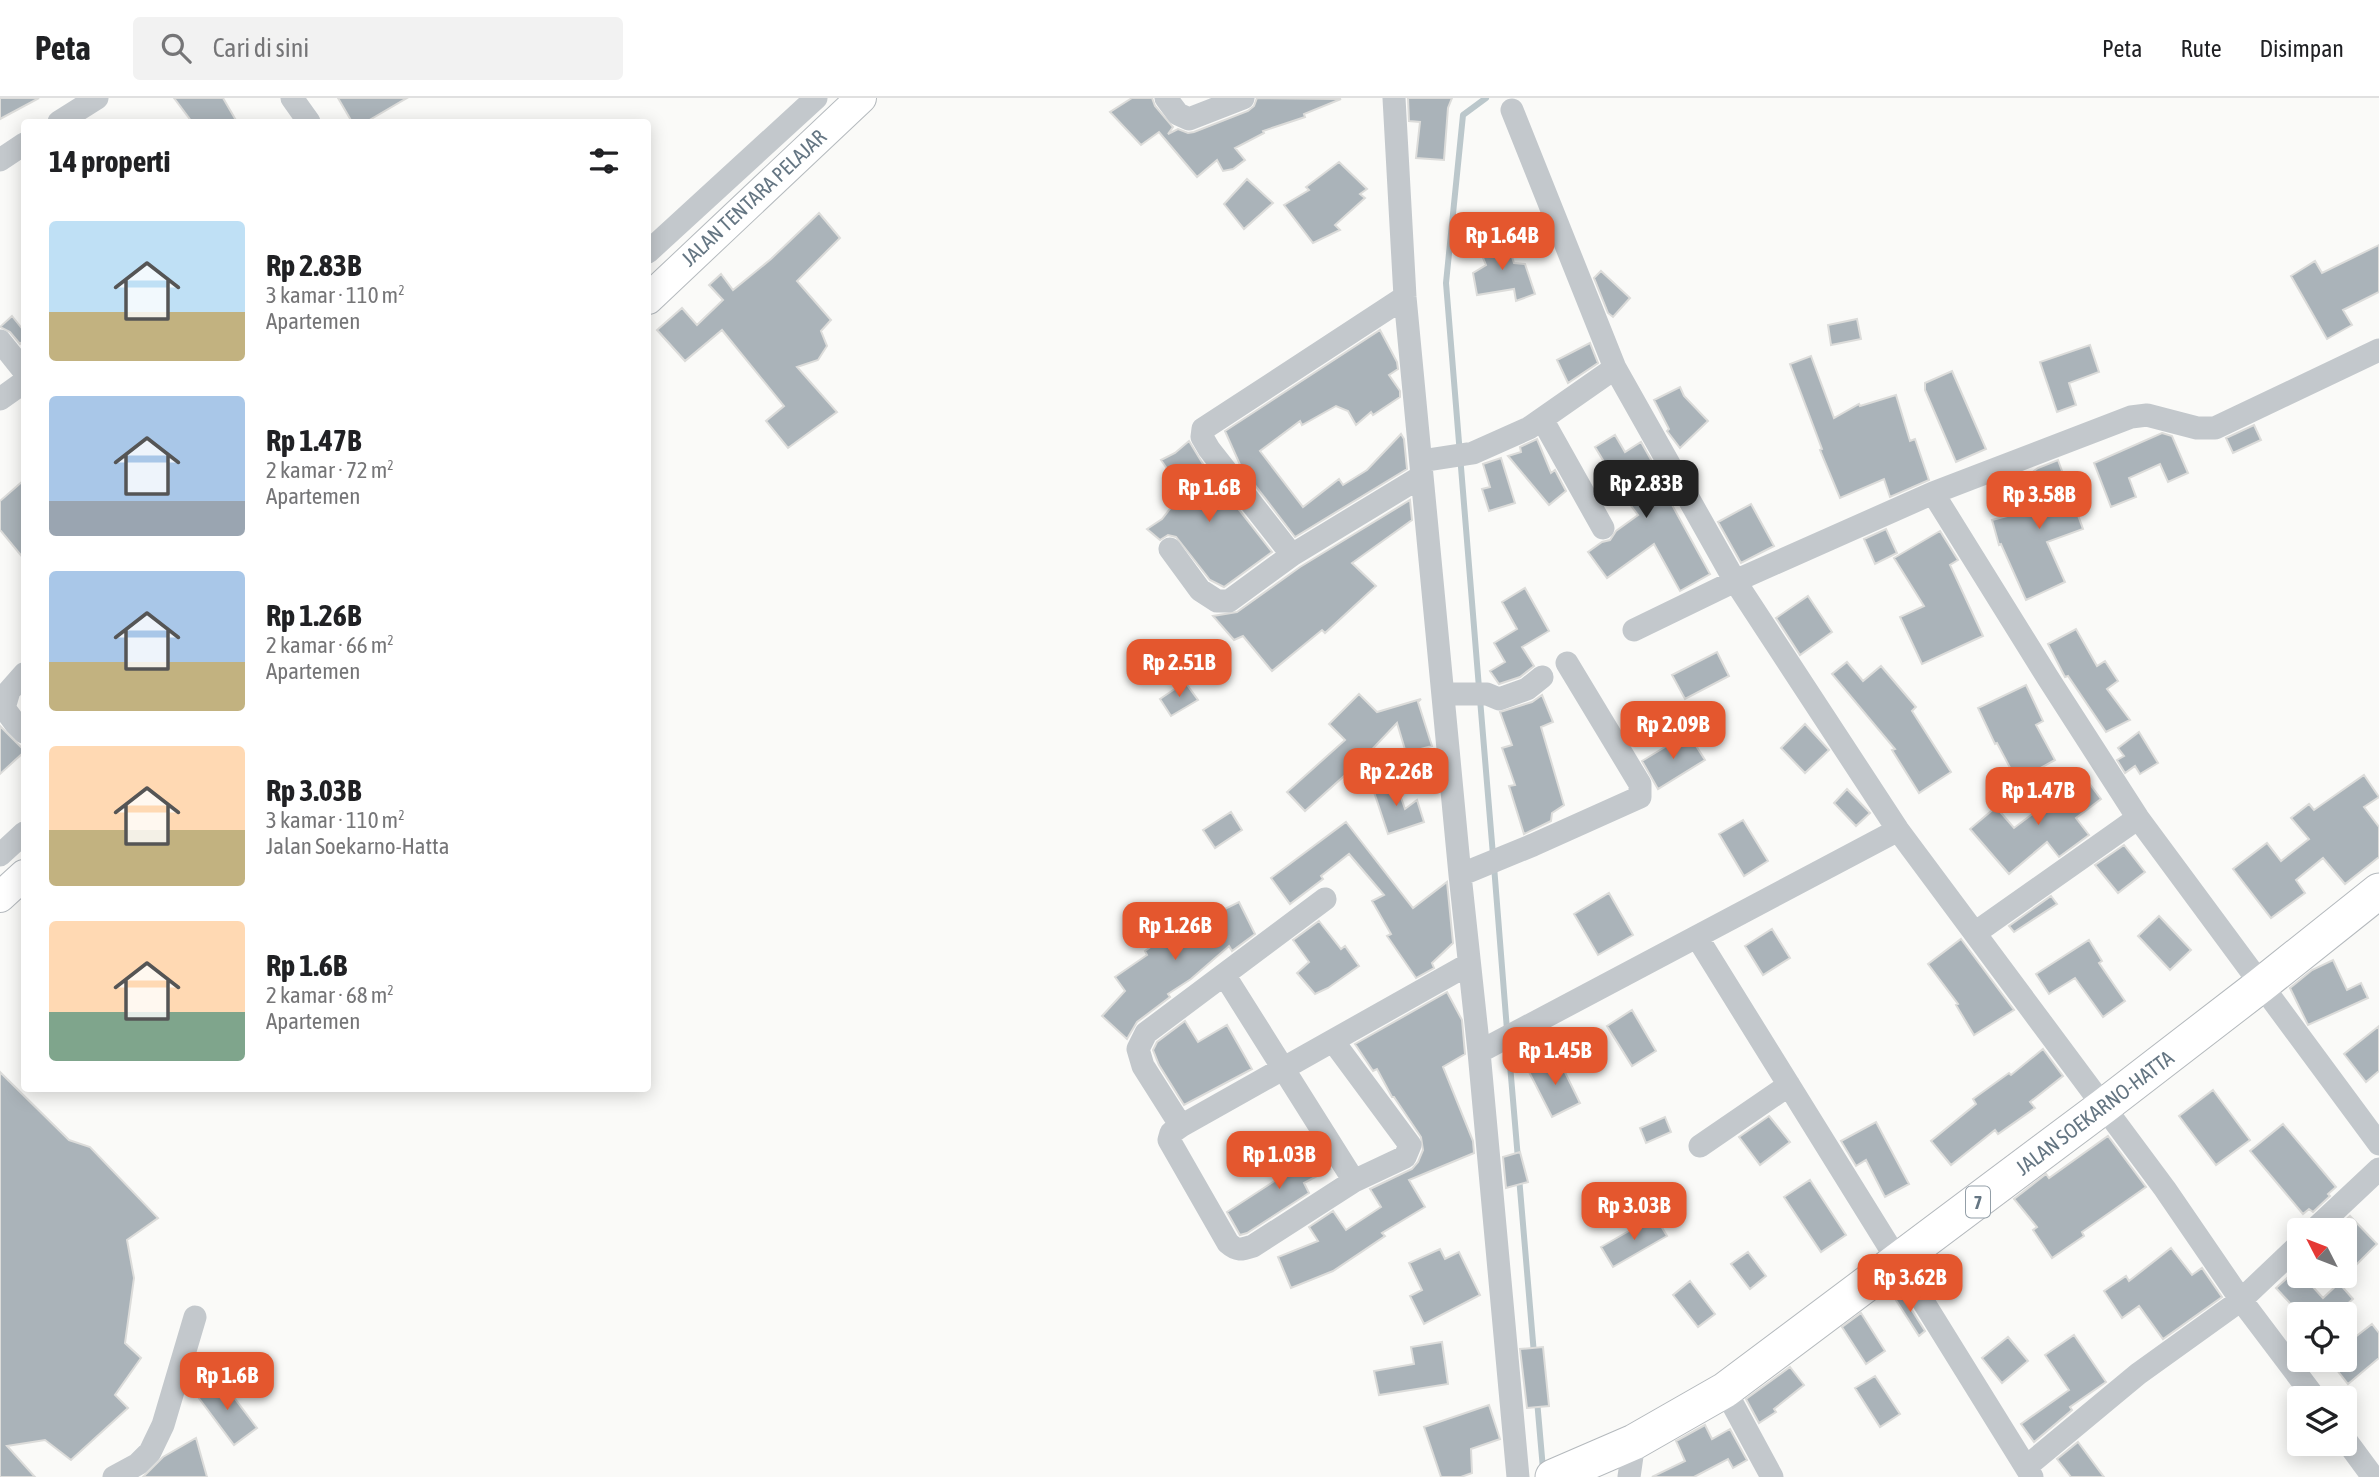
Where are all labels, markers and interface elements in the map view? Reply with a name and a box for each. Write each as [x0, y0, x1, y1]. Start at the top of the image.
search box [133, 17, 623, 80]
text: Peta [35, 29, 91, 67]
icon: search [157, 29, 195, 67]
text: Cari di sini [213, 33, 309, 63]
text: Peta [2102, 35, 2142, 62]
text: Rute [2180, 35, 2222, 62]
text: Disimpan [2260, 35, 2344, 62]
street label: JALAN TENTARA PELAJAR [676, 124, 831, 270]
icon: filters [585, 142, 623, 180]
text: 14 properti [49, 144, 170, 178]
pin: Rp 1.64B [1430, 212, 1574, 272]
text: Rp 1.64B [1466, 222, 1538, 248]
text: Rp 2.83B [266, 248, 361, 282]
icon: home [105, 249, 189, 333]
text: 3 kamar · 110 m² [266, 282, 405, 308]
text: Apartemen [266, 308, 360, 334]
text: Rp 1.47B [266, 423, 361, 457]
icon: home [105, 424, 189, 508]
text: 2 kamar · 72 m² [266, 457, 394, 483]
pin: Rp 2.83B [1574, 460, 1718, 520]
pin: Rp 1.6B [1144, 464, 1274, 524]
text: Rp 2.83B [1610, 470, 1682, 496]
pin: Rp 3.58B [1967, 472, 2111, 531]
text: Rp 1.6B [1178, 474, 1240, 500]
text: Rp 3.58B [2003, 481, 2075, 507]
text: Apartemen [266, 483, 360, 509]
text: Rp 1.26B [266, 598, 361, 632]
icon: home [105, 599, 189, 683]
text: 2 kamar · 66 m² [266, 632, 394, 658]
pin: Rp 2.51B [1107, 640, 1251, 699]
text: Rp 2.51B [1143, 649, 1215, 675]
text: Apartemen [266, 658, 360, 684]
pin: Rp 2.09B [1601, 702, 1745, 761]
text: Rp 2.09B [1637, 711, 1709, 737]
pin: Rp 2.26B [1324, 748, 1468, 808]
text: Rp 2.26B [1360, 758, 1432, 784]
pin: Rp 1.47B [1966, 768, 2110, 827]
text: Rp 3.03B [266, 773, 361, 807]
icon: home [105, 774, 189, 858]
text: Rp 1.47B [2002, 777, 2074, 803]
text: 3 kamar · 110 m² [266, 807, 405, 833]
text: Jalan Soekarno-Hatta [266, 833, 449, 859]
pin: Rp 1.26B [1103, 902, 1247, 962]
text: Rp 1.26B [1139, 912, 1211, 938]
text: Rp 1.6B [266, 948, 347, 982]
icon: home [105, 949, 189, 1033]
text: 2 kamar · 68 m² [266, 982, 394, 1008]
text: Apartemen [266, 1008, 360, 1034]
pin: Rp 1.45B [1483, 1028, 1627, 1087]
text: Rp 1.45B [1519, 1037, 1591, 1063]
street label: JALAN SOEKARNO-HATTA [2011, 1045, 2179, 1179]
pin: Rp 1.03B [1207, 1132, 1351, 1191]
text: Rp 1.03B [1243, 1141, 1315, 1167]
pin: Rp 3.03B [1562, 1182, 1706, 1242]
road number: 7 [1966, 1186, 1990, 1218]
text: Rp 3.03B [1598, 1192, 1670, 1218]
north arrow [2287, 1218, 2357, 1288]
map controls [2287, 1218, 2357, 1456]
pin: Rp 3.62B [1838, 1254, 1982, 1314]
text: Rp 3.62B [1874, 1264, 1946, 1290]
button: locate [2287, 1302, 2357, 1372]
pin: Rp 1.6B [162, 1352, 292, 1412]
text: Rp 1.6B [196, 1362, 258, 1388]
button: layers [2287, 1386, 2357, 1456]

